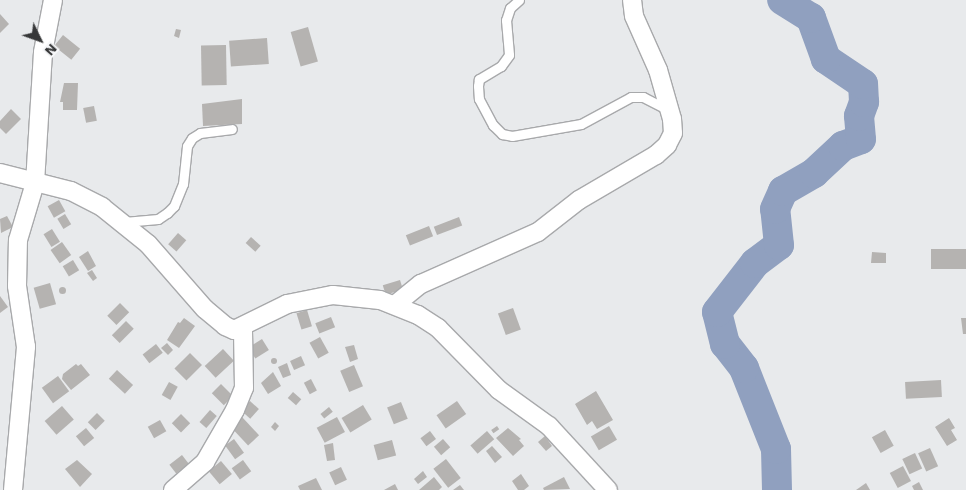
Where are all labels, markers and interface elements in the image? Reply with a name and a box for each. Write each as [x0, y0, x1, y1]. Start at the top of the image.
north arrow [15, 15, 65, 65]
text: N [42, 41, 61, 59]

